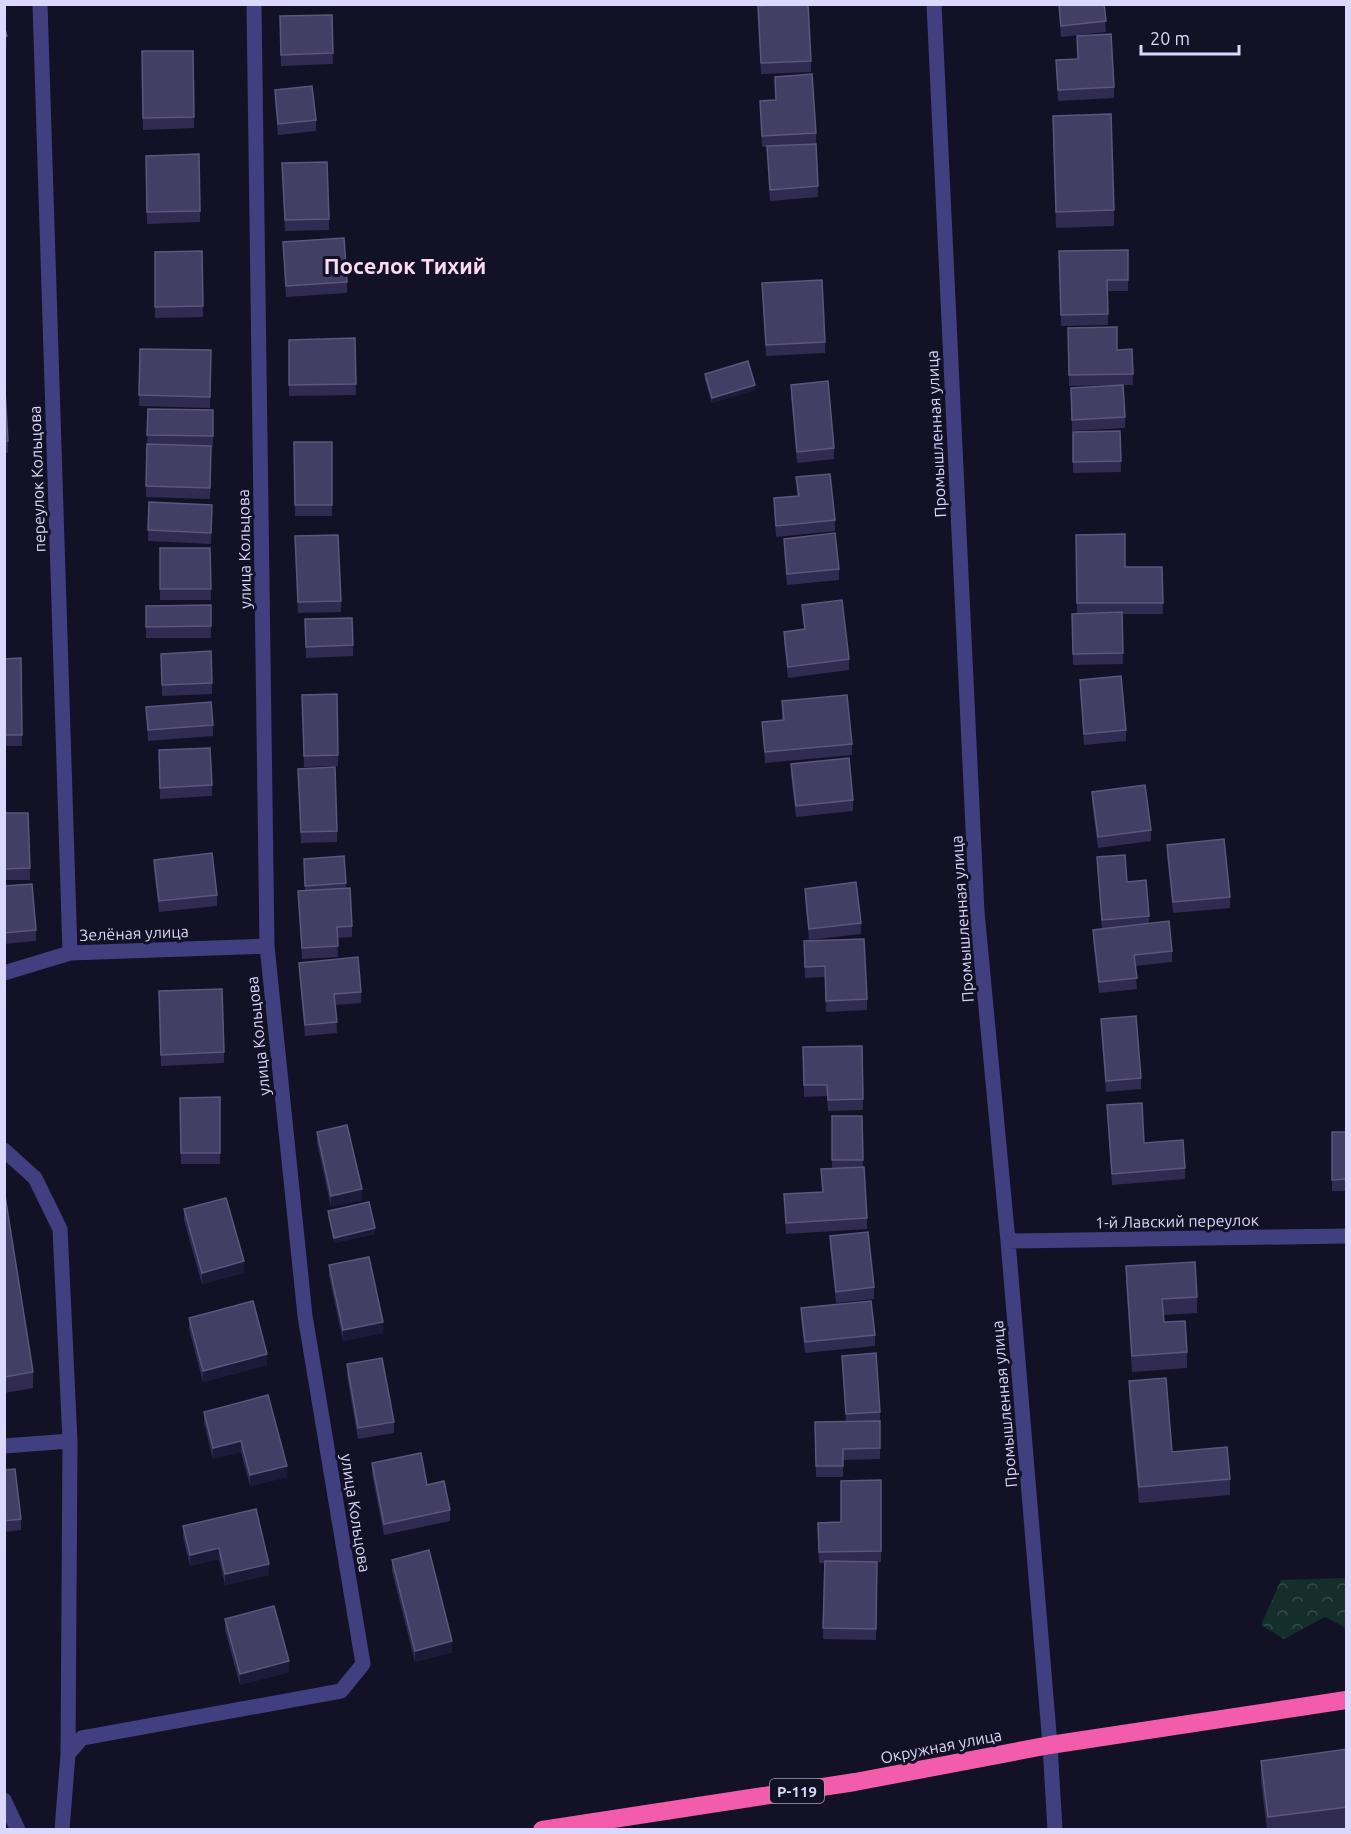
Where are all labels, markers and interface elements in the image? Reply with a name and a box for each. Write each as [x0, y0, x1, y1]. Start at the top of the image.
scale bar [1141, 18, 1238, 56]
text: 20 m [1150, 28, 1190, 48]
district label: Поселок Тихий [324, 253, 486, 278]
street label: Промышленная улица [923, 350, 949, 518]
street label: переулок Кольцова [25, 405, 49, 553]
street label: улица Кольцова [234, 489, 254, 609]
street label: Промышленная улица [947, 835, 977, 1003]
street label: Зелёная улица [79, 922, 189, 944]
street label: улица Кольцова [243, 976, 273, 1096]
street label: 1-й Лавский переулок [1095, 1211, 1259, 1231]
street label: Промышленная улица [988, 1320, 1020, 1488]
street label: улица Кольцова [338, 1452, 374, 1574]
street label: Окружная улица [879, 1725, 1003, 1767]
road number: Р-119 [770, 1779, 824, 1803]

